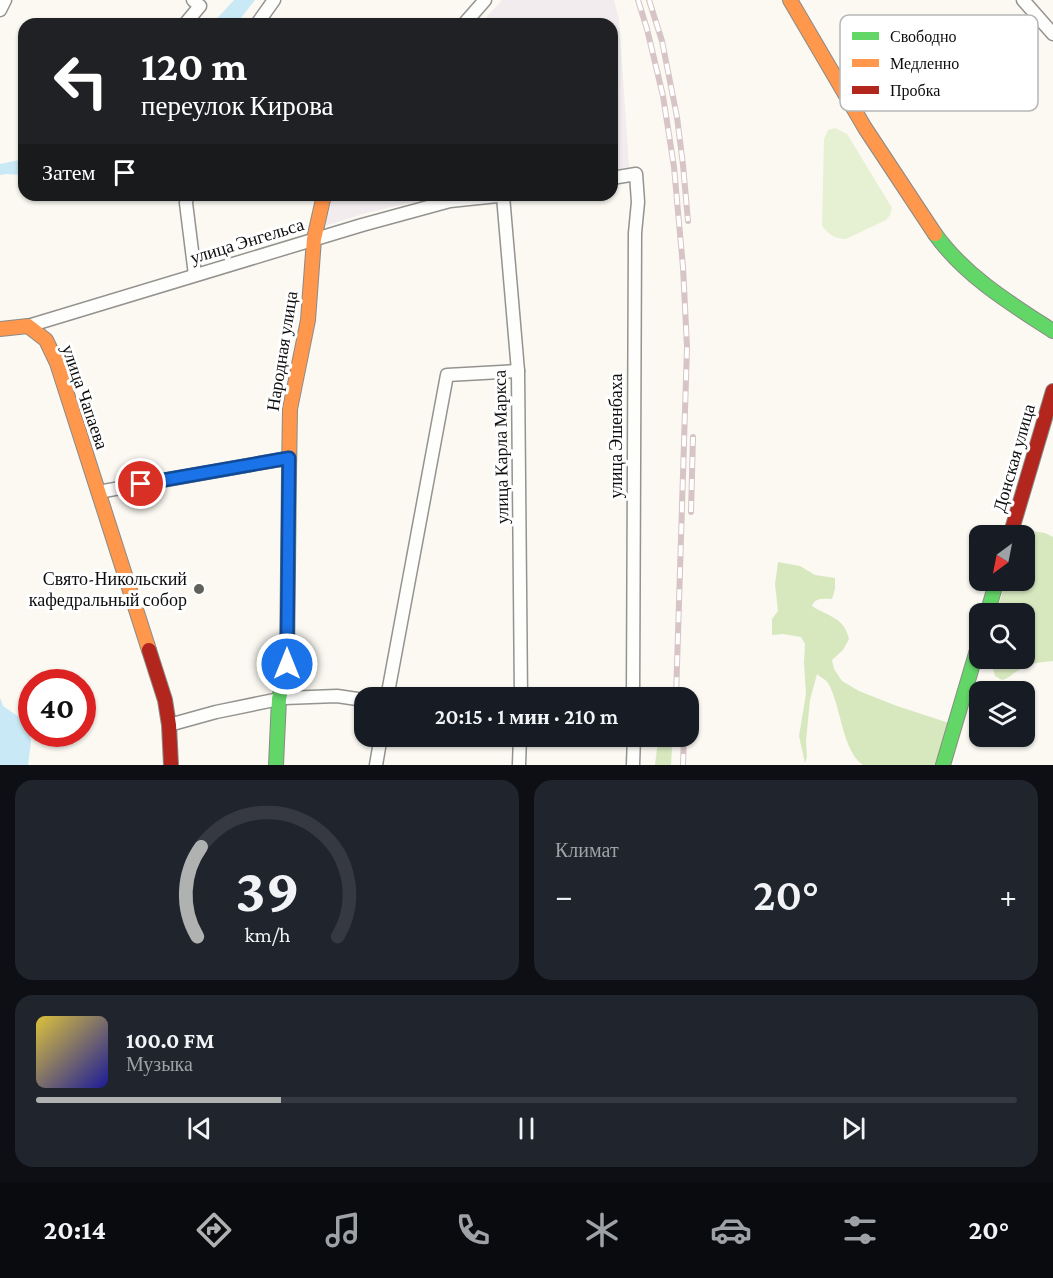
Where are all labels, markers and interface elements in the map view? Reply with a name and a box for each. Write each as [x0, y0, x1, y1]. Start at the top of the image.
legend [840, 15, 1038, 111]
text: Свободно [890, 28, 957, 46]
icon: left [42, 42, 120, 120]
text: 120 m [141, 42, 247, 89]
text: Медленно [890, 55, 959, 73]
text: Пробка [890, 82, 940, 100]
text: переулок Кирова [141, 91, 334, 121]
icon: arrive [108, 156, 141, 189]
text: Затем [42, 160, 96, 185]
street label: улица Энгельса [188, 214, 306, 268]
street label: Народная улица [263, 290, 301, 412]
street label: улица Чапаева [58, 342, 112, 452]
street label: улица Карла Маркса [490, 370, 512, 524]
street label: улица Эшенбаха [606, 373, 626, 499]
street label: Донская улица [989, 402, 1039, 514]
pin [115, 458, 166, 509]
icon: arrive [124, 467, 157, 500]
north arrow [969, 525, 1035, 591]
map controls [969, 525, 1035, 747]
place label: Свято-Никольский кафедральный собор [29, 569, 187, 610]
marker: Свято-Никольский кафедральный собор [192, 582, 206, 596]
button: search [969, 603, 1035, 669]
position arrow [255, 632, 319, 696]
speed limit sign: 40 [18, 669, 96, 747]
button: layers [969, 681, 1035, 747]
text: 20:15 · 1 мин · 210 m [435, 704, 618, 729]
text: Климат [555, 839, 619, 861]
text: 39 [235, 855, 299, 924]
text: 20° [753, 870, 819, 920]
text: − [555, 877, 572, 914]
text: + [1000, 877, 1017, 914]
text: km/h [244, 923, 291, 947]
text: 100.0 FM [126, 1028, 214, 1053]
text: Музыка [126, 1053, 193, 1075]
icon: previous [183, 1112, 216, 1145]
icon: pause [510, 1112, 543, 1145]
icon: next [837, 1112, 870, 1145]
icon: directions [193, 1209, 235, 1251]
icon: music [322, 1209, 364, 1251]
icon: phone [452, 1209, 494, 1251]
icon: climate [581, 1209, 623, 1251]
icon: car [710, 1209, 752, 1251]
icon: filters [839, 1209, 881, 1251]
text: 20:14 [44, 1215, 106, 1245]
text: 20° [969, 1215, 1009, 1245]

